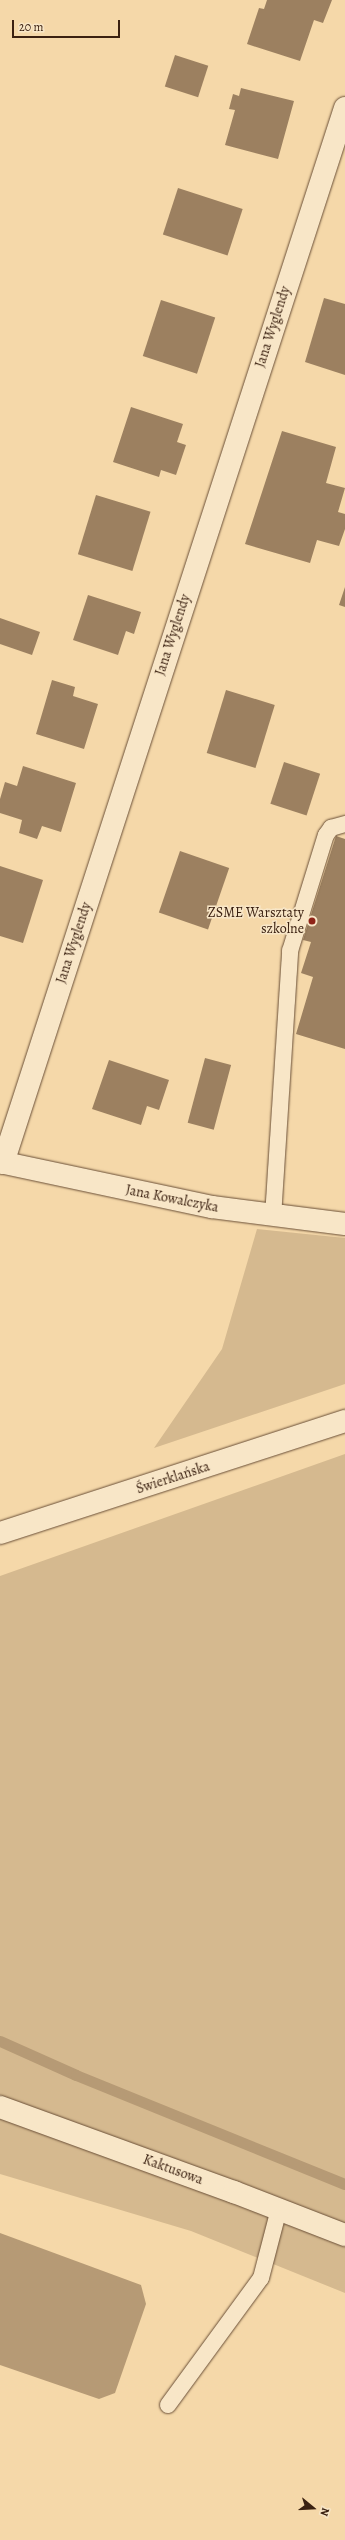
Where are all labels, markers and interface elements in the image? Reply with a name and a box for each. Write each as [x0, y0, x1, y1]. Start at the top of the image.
scale bar [14, 12, 122, 38]
text: 20 m [19, 19, 43, 35]
street label: Jana Wyglendy [252, 284, 294, 370]
street label: Jana Wyglendy [152, 592, 194, 678]
street label: Jana Wyglendy [53, 900, 95, 986]
place label: ZSME Warsztaty szkolne [208, 905, 304, 938]
marker: ZSME Warsztaty szkolne [307, 916, 317, 926]
street label: Jana Kowalczyka [124, 1182, 220, 1216]
street label: Świerklańska [134, 1458, 212, 1498]
street label: Kaktusowa [141, 2151, 205, 2189]
north arrow [293, 2488, 333, 2528]
text: N [317, 2506, 333, 2518]

